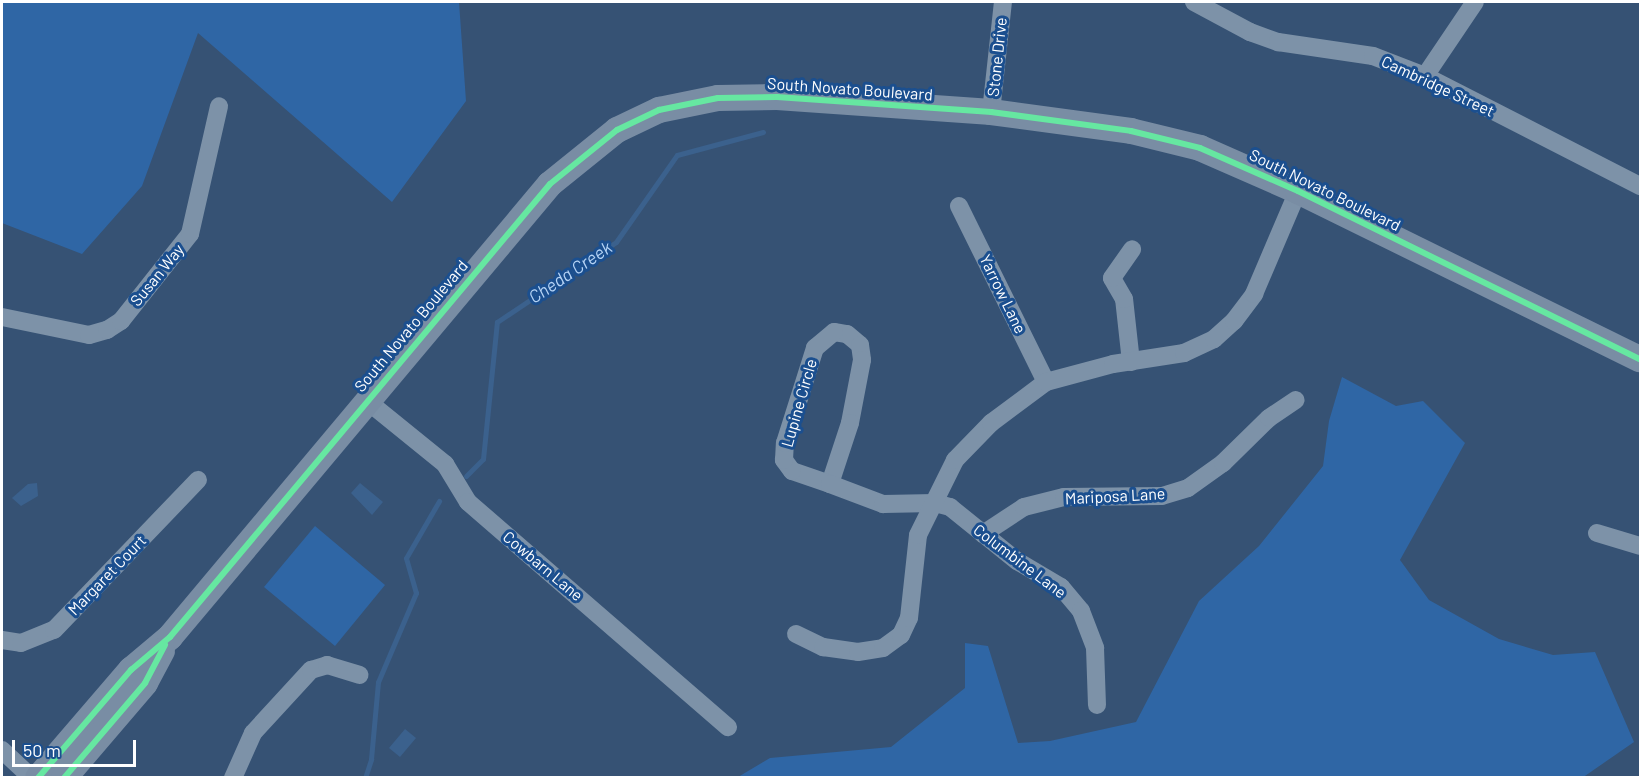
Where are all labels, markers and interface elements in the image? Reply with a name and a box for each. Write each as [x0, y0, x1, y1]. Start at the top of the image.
street label: Stone Drive [983, 16, 1011, 98]
street label: Cambridge Street [1379, 51, 1497, 121]
street label: South Novato Boulevard [767, 74, 933, 104]
street label: South Novato Boulevard [1246, 145, 1404, 235]
water label: Cheda Creek [524, 236, 616, 308]
street label: Susan Way [126, 240, 188, 310]
street label: Yarrow Lane [976, 251, 1030, 337]
street label: South Novato Boulevard [350, 256, 472, 396]
street label: Lupine Circle [777, 357, 821, 449]
street label: Mariposa Lane [1064, 484, 1166, 508]
street label: Columbine Lane [970, 520, 1070, 602]
street label: Cowbarn Lane [499, 527, 587, 605]
street label: Margaret Court [64, 531, 150, 619]
scale bar [15, 728, 140, 766]
text: 50 m [23, 739, 61, 761]

